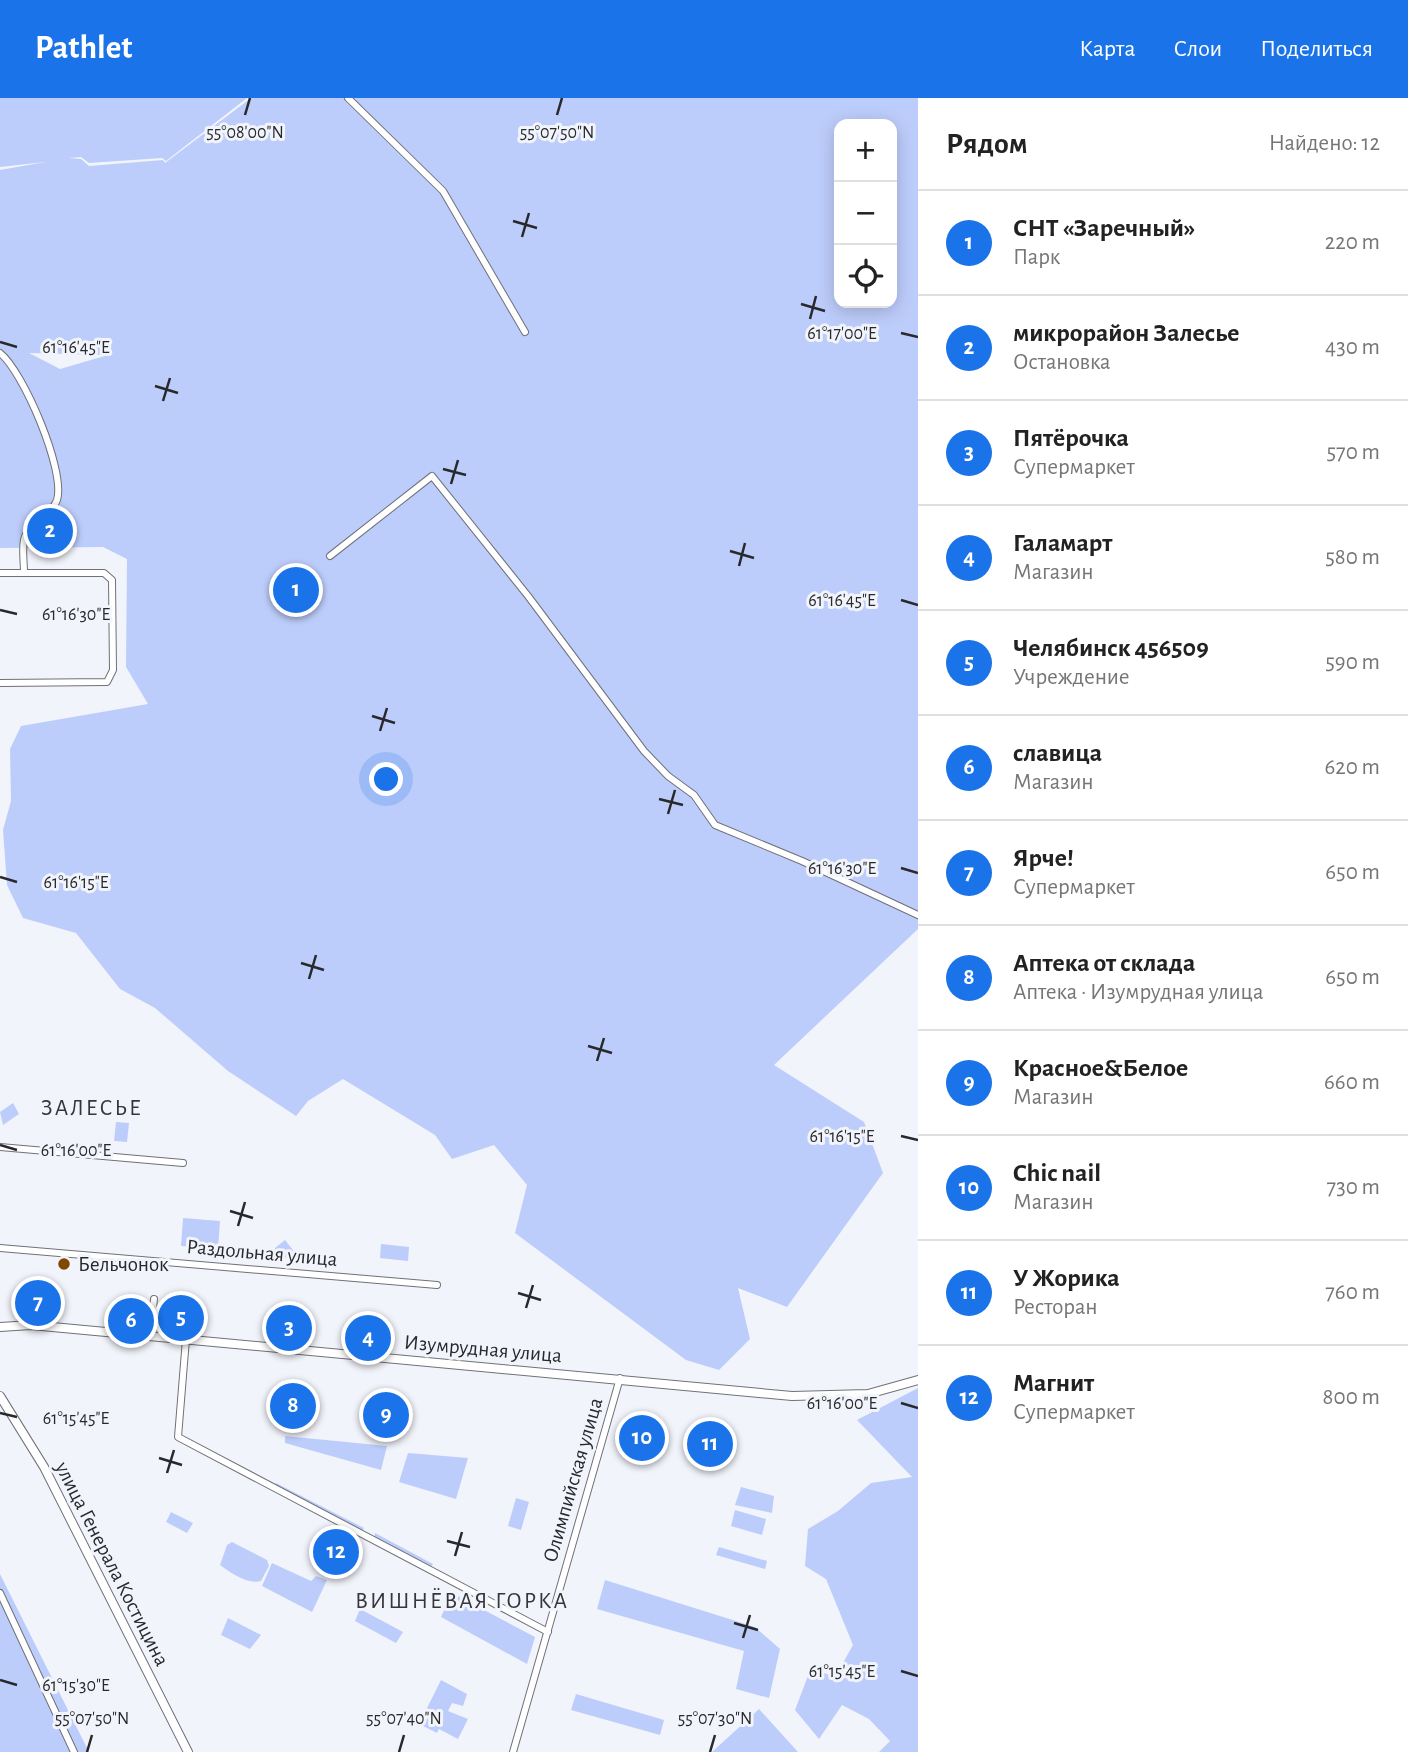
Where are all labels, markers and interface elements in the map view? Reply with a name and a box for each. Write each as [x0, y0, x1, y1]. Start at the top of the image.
text: Pathlet [35, 32, 133, 65]
text: Карта [1079, 37, 1135, 61]
text: Слои [1173, 37, 1222, 61]
text: Поделиться [1260, 37, 1373, 61]
map controls [834, 119, 897, 308]
button: + [834, 119, 897, 182]
text: 55°08'00"N [206, 124, 284, 142]
text: 55°07'50"N [520, 124, 594, 142]
text: Рядом [946, 129, 1028, 159]
text: Найдено: 12 [1269, 132, 1380, 155]
button: − [834, 182, 897, 245]
text: СНТ «Заречный» [1013, 215, 1195, 241]
text: 1 [965, 231, 973, 254]
text: 220 m [1325, 231, 1380, 254]
button: locate [834, 245, 897, 308]
text: Парк [1013, 246, 1060, 269]
text: микрорайон Залесье [1013, 320, 1239, 346]
text: 61°17'00"E [807, 325, 877, 343]
text: 2 [964, 336, 974, 359]
text: 430 m [1325, 336, 1380, 359]
text: 61°16'45"E [42, 339, 110, 357]
text: Остановка [1013, 351, 1111, 374]
text: Пятёрочка [1013, 425, 1129, 451]
text: 3 [964, 441, 974, 464]
text: 570 m [1326, 441, 1380, 464]
text: Супермаркет [1013, 456, 1135, 479]
pin: 2 [27, 505, 73, 557]
text: Галамарт [1013, 530, 1112, 556]
text: 4 [963, 546, 975, 569]
text: 580 m [1325, 546, 1380, 569]
text: Магазин [1013, 561, 1094, 584]
pin: 1 [273, 564, 319, 616]
text: 61°16'45"E [808, 592, 876, 610]
text: 61°16'30"E [42, 606, 110, 624]
text: Челябинск 456509 [1013, 635, 1209, 661]
text: 5 [964, 651, 974, 674]
text: 590 m [1325, 651, 1380, 674]
text: Учреждение [1013, 666, 1130, 689]
text: славица [1013, 740, 1102, 766]
text: 6 [963, 756, 975, 779]
text: 620 m [1324, 756, 1380, 779]
your location [369, 762, 403, 796]
text: Магазин [1013, 771, 1094, 794]
text: Ярче! [1013, 845, 1074, 871]
text: 61°16'30"E [808, 860, 876, 878]
text: 7 [964, 861, 974, 884]
text: 650 m [1325, 861, 1380, 884]
text: 61°16'15"E [44, 874, 109, 892]
text: Супермаркет [1013, 876, 1135, 899]
text: Аптека от склада [1013, 950, 1195, 976]
text: 8 [963, 966, 975, 989]
text: 650 m [1325, 966, 1380, 989]
text: Аптека · Изумрудная улица [1013, 981, 1263, 1004]
text: Красное&Белое [1013, 1055, 1188, 1081]
text: 9 [963, 1071, 975, 1094]
text: 660 m [1324, 1071, 1380, 1094]
text: Магазин [1013, 1086, 1094, 1109]
district label: ЗАЛЕСЬЕ [41, 1097, 143, 1120]
text: 61°16'15"E [810, 1128, 875, 1146]
text: 61°16'00"E [41, 1142, 111, 1160]
text: Chic nail [1013, 1160, 1101, 1186]
text: 10 [959, 1176, 979, 1199]
text: 730 m [1327, 1176, 1380, 1199]
text: Магазин [1013, 1191, 1094, 1214]
street label: Раздольная улица [186, 1236, 339, 1270]
place label: Бельчонок [78, 1254, 169, 1275]
marker: Бельчонок [56, 1256, 72, 1272]
text: У Жорика [1013, 1265, 1120, 1291]
pin: 7 [15, 1277, 61, 1329]
text: 11 [961, 1281, 977, 1304]
text: 760 m [1325, 1281, 1380, 1304]
pin: 5 [158, 1292, 204, 1344]
pin: 6 [108, 1295, 154, 1347]
text: Ресторан [1013, 1296, 1098, 1319]
pin: 3 [266, 1302, 312, 1354]
pin: 4 [345, 1312, 391, 1364]
street label: Изумрудная улица [403, 1332, 563, 1366]
text: Магнит [1013, 1370, 1094, 1396]
pin: 8 [270, 1380, 316, 1432]
text: 12 [959, 1386, 979, 1409]
text: 800 m [1323, 1386, 1380, 1409]
pin: 9 [363, 1389, 409, 1441]
street label: Олимпийская улица [539, 1395, 607, 1565]
text: 61°16'00"E [807, 1395, 877, 1413]
text: Супермаркет [1013, 1401, 1135, 1424]
text: 61°15'45"E [43, 1410, 110, 1428]
pin: 10 [619, 1412, 665, 1464]
pin: 11 [687, 1418, 733, 1470]
street label: улица Генерала Костицина [51, 1458, 173, 1670]
pin: 12 [313, 1526, 359, 1578]
district label: ВИШНЁВАЯ ГОРКА [355, 1588, 569, 1613]
text: 61°15'45"E [809, 1663, 876, 1681]
text: 61°15'30"E [42, 1677, 110, 1695]
text: 55°07'50"N [55, 1710, 129, 1728]
text: 55°07'40"N [366, 1710, 442, 1728]
text: 55°07'30"N [678, 1710, 752, 1728]

